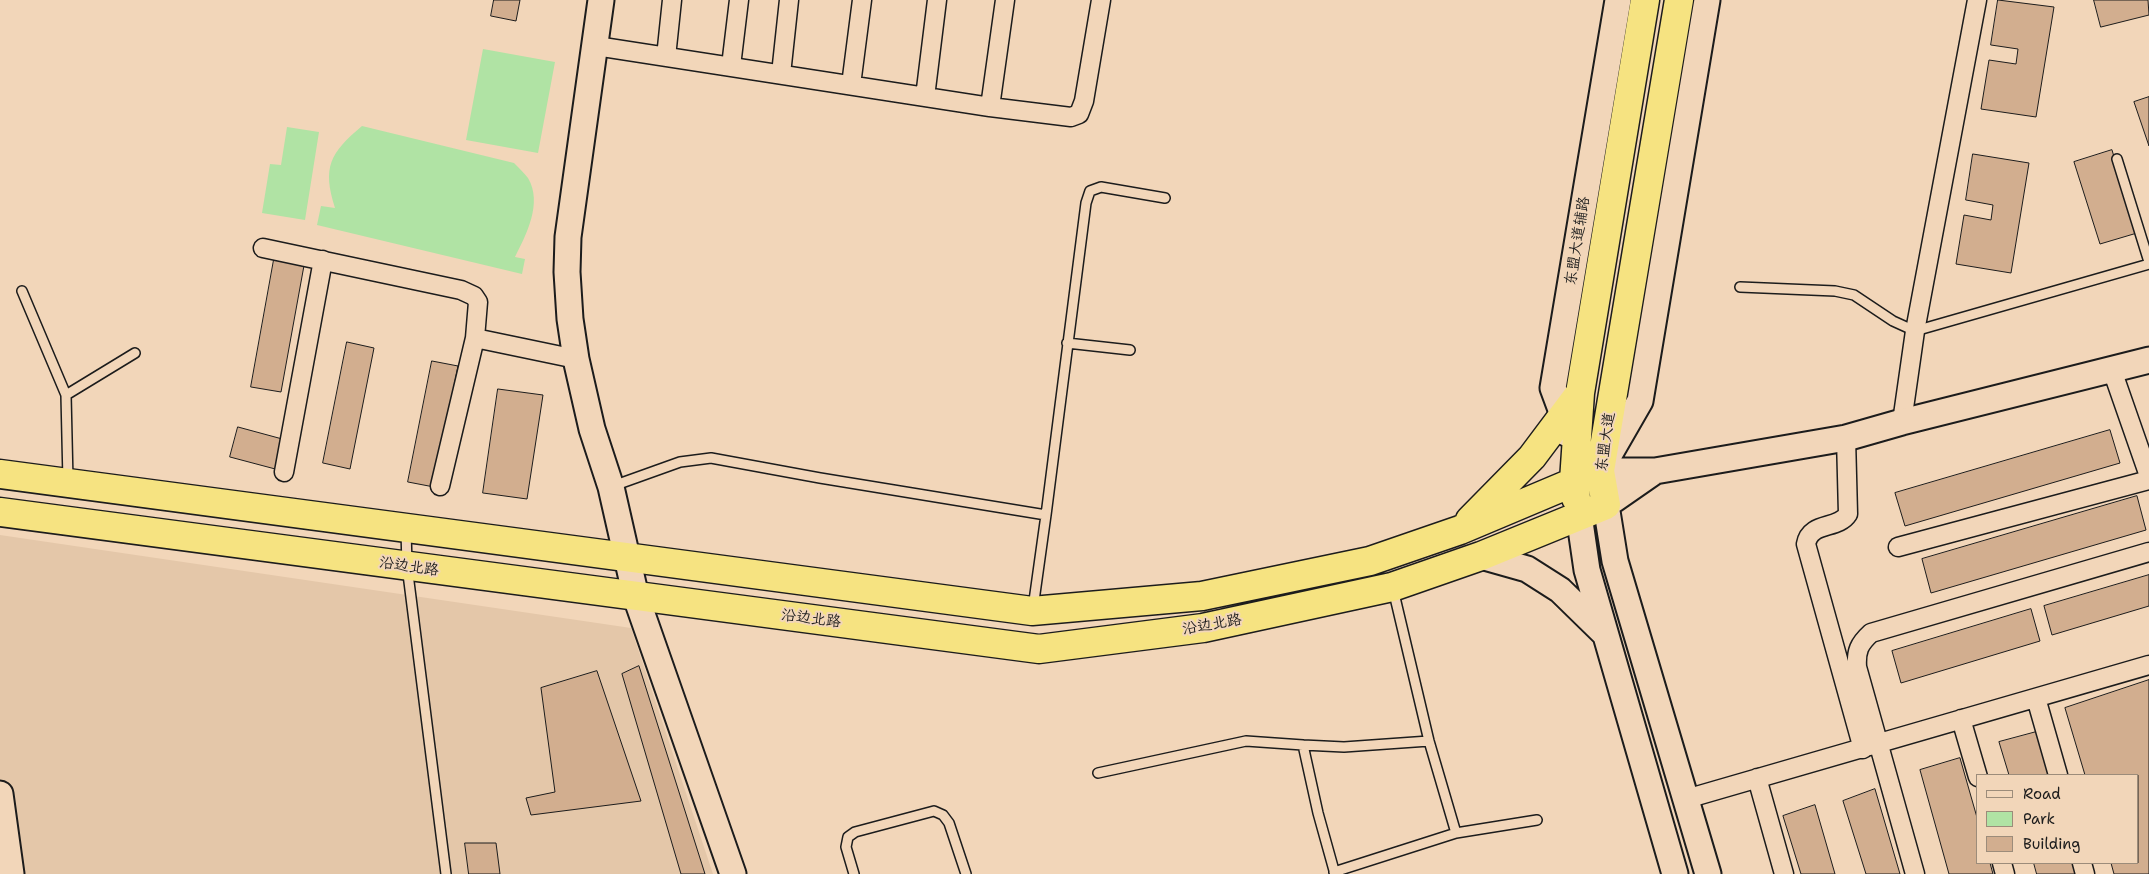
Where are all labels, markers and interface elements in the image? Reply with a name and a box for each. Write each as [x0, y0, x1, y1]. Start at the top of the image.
street label: 东盟大道辅路 [1562, 195, 1594, 287]
street label: 东盟大道 [1593, 411, 1619, 473]
street label: 沿边北路 [378, 554, 440, 580]
street label: 沿边北路 [780, 606, 842, 632]
street label: 沿边北路 [1181, 611, 1243, 639]
legend [1976, 774, 2139, 864]
text: Road [2023, 784, 2061, 804]
text: Park [2023, 809, 2055, 829]
text: Building [2023, 834, 2080, 854]

